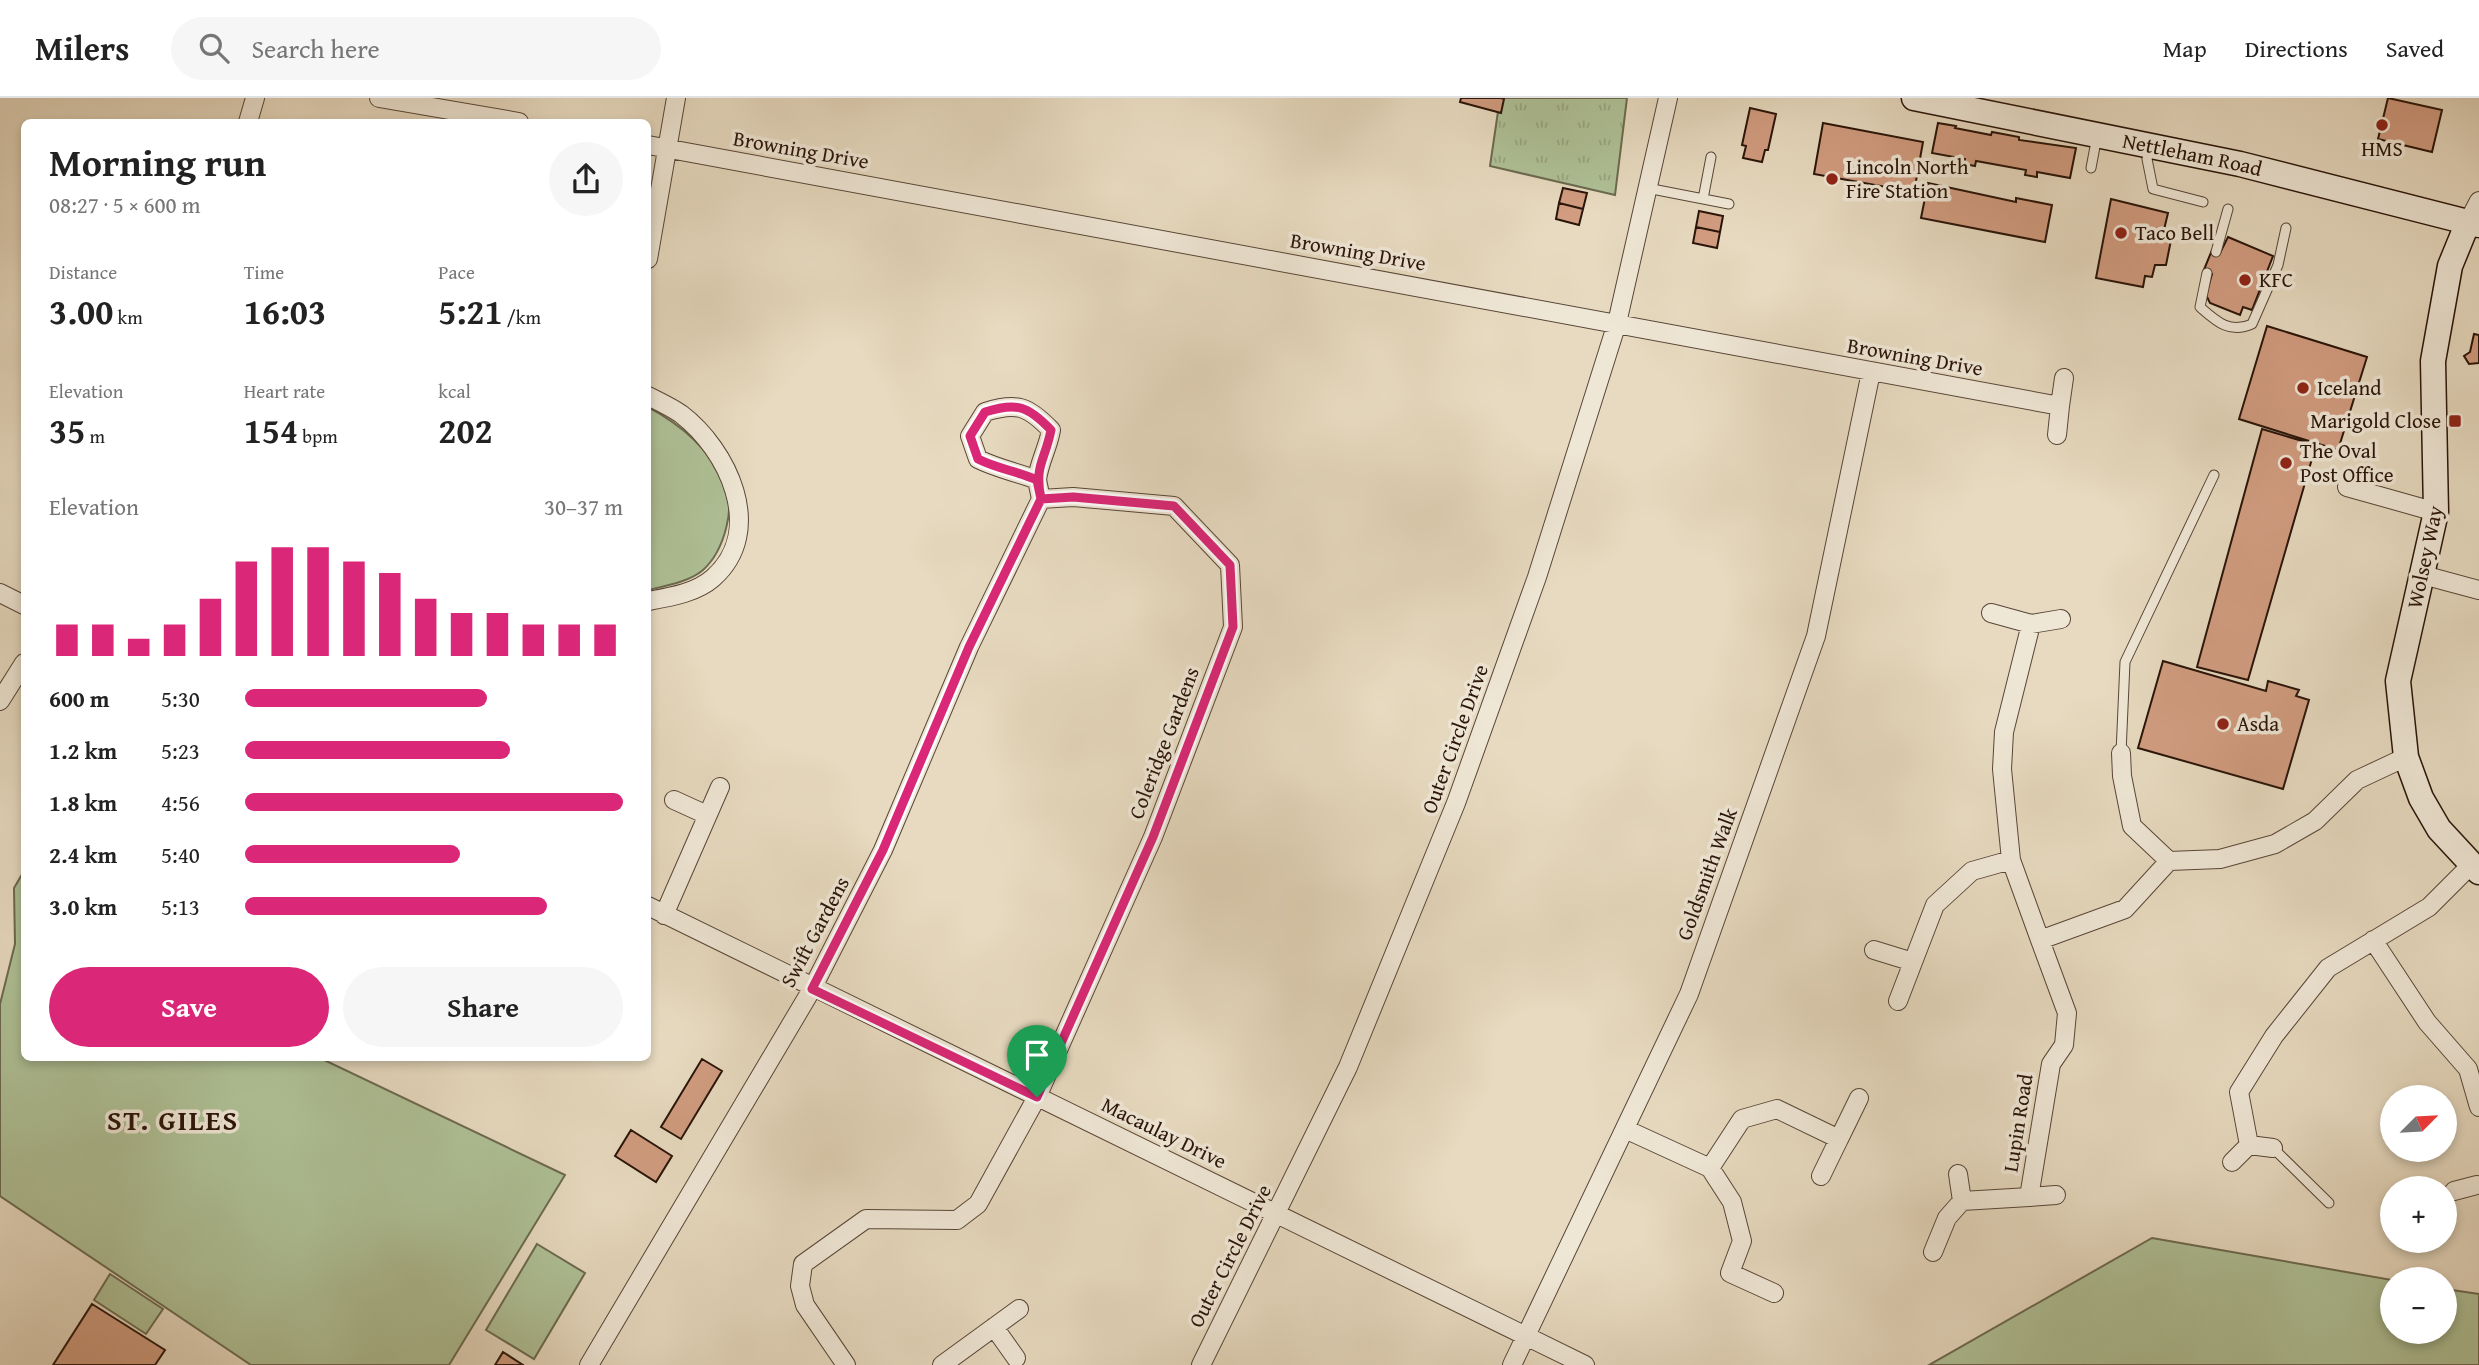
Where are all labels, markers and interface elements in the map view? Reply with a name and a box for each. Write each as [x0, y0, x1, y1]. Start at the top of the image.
search box [171, 17, 661, 80]
text: Milers [35, 24, 129, 72]
icon: search [195, 29, 233, 67]
text: Search here [251, 29, 380, 68]
text: Map [2163, 31, 2207, 66]
text: Directions [2245, 31, 2348, 66]
text: Saved [2386, 31, 2444, 66]
marker: HMS [2374, 117, 2390, 133]
street label: Browning Drive [731, 122, 871, 177]
street label: Nettleham Road [2120, 125, 2266, 184]
place label: HMS [2361, 133, 2403, 164]
text: Morning run [49, 134, 266, 190]
button: share [549, 142, 623, 216]
place label: Lincoln North Fire Station [1846, 151, 1969, 206]
marker: Lincoln North Fire Station [1824, 171, 1840, 187]
text: 08:27 · 5 × 600 m [49, 188, 201, 221]
place label: Taco Bell [2135, 217, 2214, 248]
street label: Browning Drive [1288, 224, 1428, 279]
marker: Taco Bell [2113, 225, 2129, 241]
text: Distance [49, 258, 117, 286]
text: Time [244, 258, 284, 286]
text: Pace [438, 258, 475, 286]
place label: KFC [2259, 264, 2293, 295]
marker: KFC [2237, 272, 2253, 288]
text: 3.00 [49, 286, 113, 337]
text: 16:03 [244, 286, 326, 337]
text: 5:21 [438, 286, 503, 337]
text: km [113, 303, 143, 331]
text: /km [503, 303, 541, 331]
street label: Browning Drive [1845, 329, 1985, 384]
place label: Iceland [2317, 372, 2382, 403]
text: Elevation [49, 377, 123, 405]
text: Heart rate [244, 377, 325, 405]
text: kcal [438, 377, 471, 405]
marker: Iceland [2295, 380, 2311, 396]
text: 35 [49, 405, 85, 456]
text: 154 [244, 405, 298, 456]
text: 202 [438, 405, 493, 456]
place label: Marigold Close [2310, 405, 2441, 436]
marker: Marigold Close [2447, 413, 2463, 429]
text: m [85, 422, 105, 450]
text: bpm [298, 422, 338, 450]
place label: The Oval Post Office [2300, 435, 2394, 490]
marker: The Oval Post Office [2278, 455, 2294, 471]
text: Elevation [49, 490, 139, 523]
text: 30–37 m [544, 490, 623, 523]
street label: Wolsey Way [2399, 502, 2451, 611]
street label: Outer Circle Drive [1413, 660, 1496, 818]
street label: Coleridge Gardens [1120, 662, 1207, 823]
text: 600 m [49, 682, 110, 715]
text: 5:30 [161, 682, 200, 715]
place label: Asda [2237, 708, 2279, 739]
marker: Asda [2215, 716, 2231, 732]
text: 1.2 km [49, 734, 117, 767]
text: 5:23 [161, 734, 200, 767]
text: 1.8 km [49, 786, 117, 819]
text: 4:56 [161, 786, 200, 819]
street label: Goldsmith Walk [1668, 803, 1745, 944]
text: 2.4 km [49, 838, 117, 871]
text: 5:40 [161, 838, 200, 871]
street label: Swift Gardens [772, 871, 857, 993]
text: 3.0 km [49, 890, 117, 923]
text: 5:13 [161, 890, 200, 923]
button: Save [49, 967, 329, 1047]
button: Share [343, 967, 623, 1047]
pin [1007, 1025, 1067, 1097]
icon: arrive [1018, 1036, 1056, 1074]
street label: Lupin Road [1994, 1071, 2041, 1174]
north arrow [2380, 1085, 2457, 1162]
map controls [2380, 1085, 2457, 1344]
street label: Macaulay Drive [1096, 1089, 1232, 1176]
district label: ST. GILES [107, 1099, 239, 1140]
button: + [2380, 1176, 2457, 1253]
street label: Outer Circle Drive [1180, 1179, 1279, 1333]
button: − [2380, 1267, 2457, 1344]

